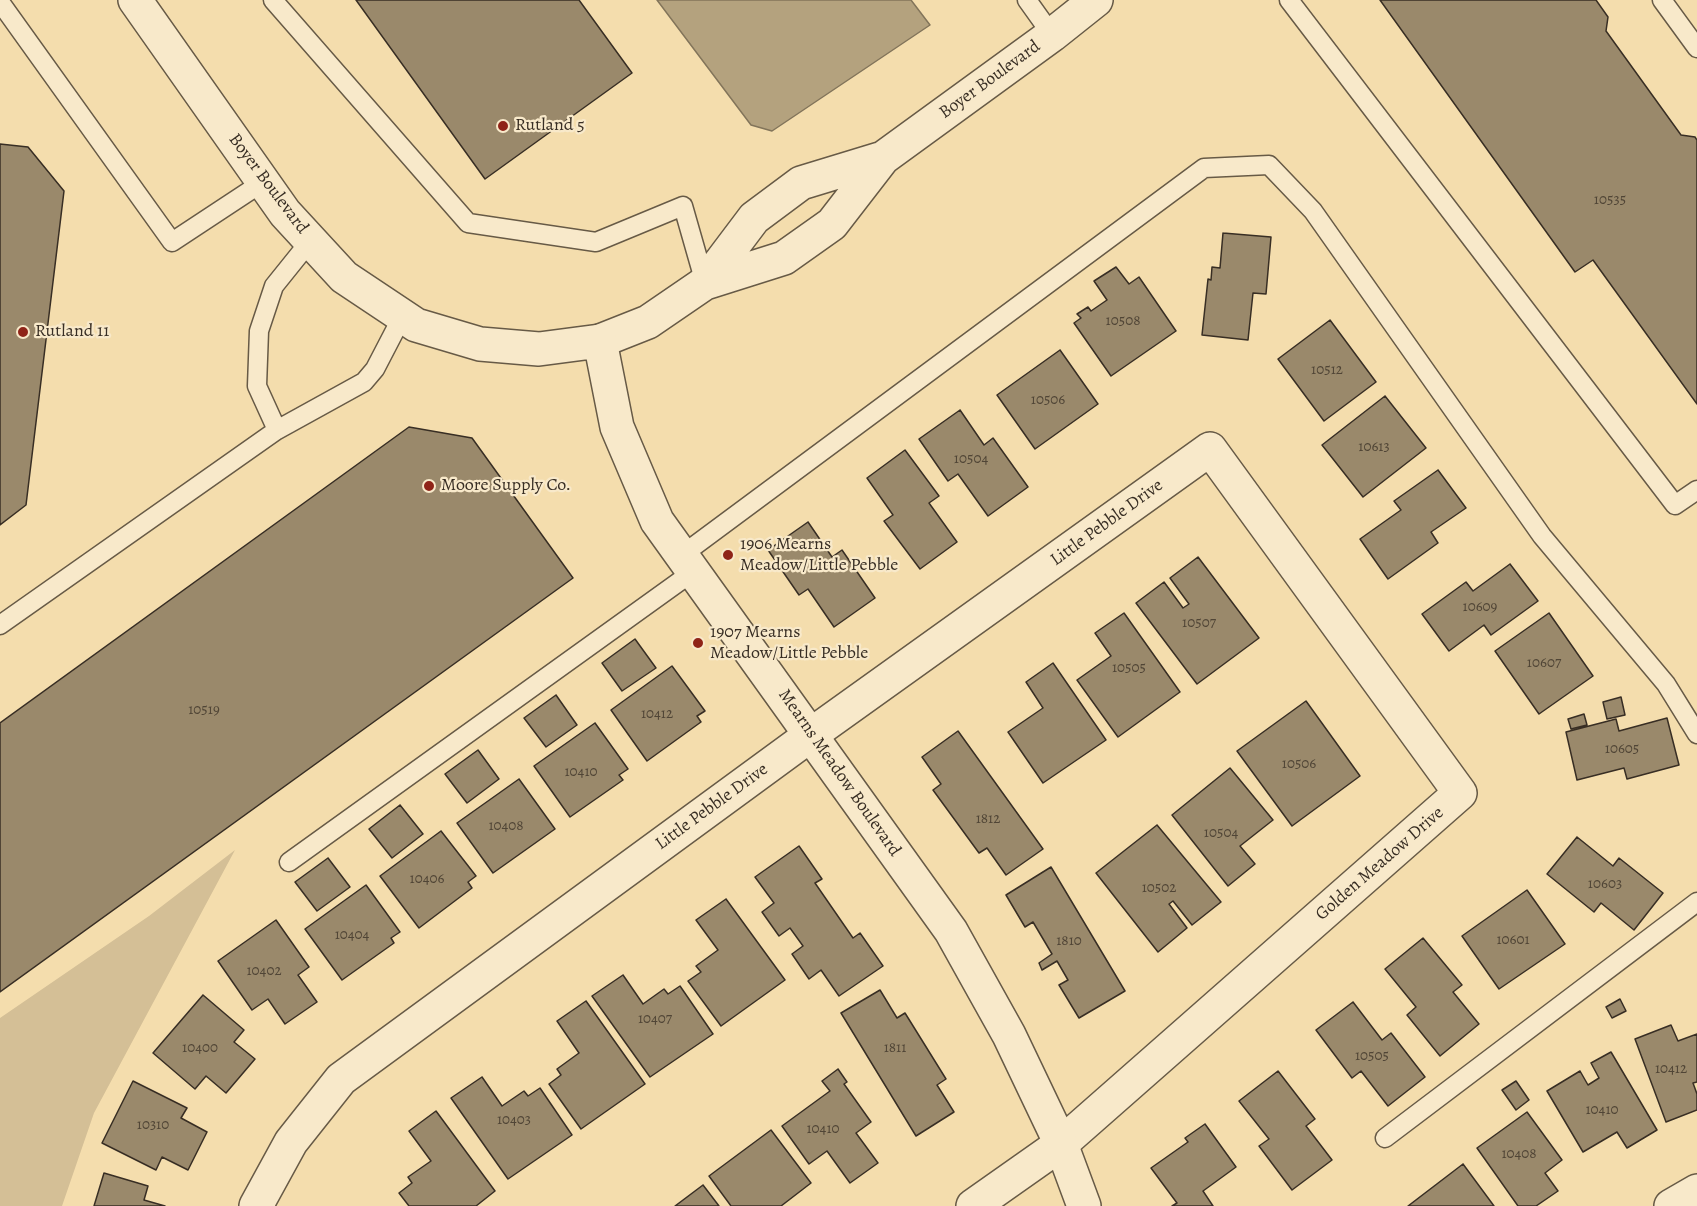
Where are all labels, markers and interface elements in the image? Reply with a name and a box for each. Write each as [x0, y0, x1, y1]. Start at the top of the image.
street label: Boyer Boulevard [935, 36, 1045, 124]
place label: Rutland 5 [515, 115, 585, 137]
marker: Rutland 5 [496, 119, 510, 133]
street label: Boyer Boulevard [223, 130, 313, 238]
house number: 10535 [1594, 191, 1626, 209]
house number: 10508 [1106, 312, 1140, 330]
place label: Rutland 11 [35, 321, 109, 343]
marker: Rutland 11 [16, 325, 30, 339]
house number: 10512 [1311, 361, 1343, 379]
house number: 10506 [1031, 391, 1065, 409]
house number: 10613 [1358, 438, 1390, 456]
house number: 10504 [954, 450, 988, 468]
place label: Moore Supply Co. [441, 475, 571, 497]
street label: Little Pebble Drive [1046, 475, 1168, 571]
marker: Moore Supply Co. [422, 479, 436, 493]
place label: 1906 Mearns Meadow/Little Pebble [740, 534, 898, 576]
marker: 1906 Mearns Meadow/Little Pebble [721, 548, 735, 562]
house number: 10609 [1463, 598, 1497, 616]
house number: 10507 [1182, 614, 1216, 632]
place label: 1907 Mearns Meadow/Little Pebble [710, 622, 868, 664]
marker: 1907 Mearns Meadow/Little Pebble [691, 636, 705, 650]
house number: 10607 [1527, 654, 1561, 672]
house number: 10505 [1112, 659, 1146, 677]
street label: Mearns Meadow Boulevard [773, 685, 905, 861]
house number: 10519 [188, 701, 220, 719]
house number: 10412 [641, 705, 673, 723]
house number: 10605 [1605, 740, 1639, 758]
house number: 10506 [1282, 755, 1316, 773]
street label: Little Pebble Drive [651, 759, 773, 855]
house number: 10410 [564, 763, 598, 781]
street label: Golden Meadow Drive [1312, 803, 1448, 925]
house number: 1812 [976, 810, 1000, 828]
house number: 10408 [488, 817, 524, 835]
house number: 10504 [1204, 824, 1238, 842]
house number: 10406 [410, 870, 444, 888]
house number: 10603 [1588, 875, 1622, 893]
house number: 10502 [1142, 879, 1176, 897]
house number: 10404 [335, 926, 369, 944]
house number: 10601 [1496, 931, 1530, 949]
house number: 1810 [1056, 932, 1082, 950]
house number: 10402 [246, 962, 282, 980]
house number: 10407 [638, 1010, 672, 1028]
house number: 10400 [182, 1039, 218, 1057]
house number: 1811 [884, 1039, 906, 1057]
house number: 10505 [1355, 1047, 1389, 1065]
house number: 10412 [1655, 1060, 1687, 1078]
house number: 10410 [1585, 1101, 1619, 1119]
house number: 10403 [497, 1111, 531, 1129]
house number: 10310 [137, 1116, 169, 1134]
house number: 10410 [806, 1120, 840, 1138]
house number: 10408 [1501, 1145, 1537, 1163]

